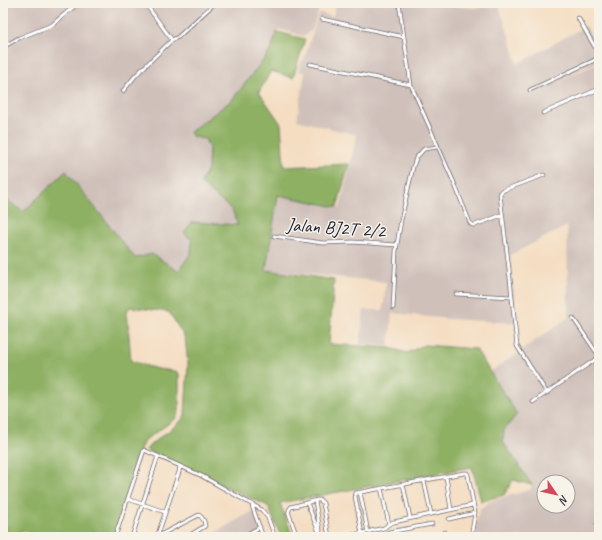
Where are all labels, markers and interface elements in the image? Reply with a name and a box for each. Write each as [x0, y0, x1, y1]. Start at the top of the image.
street label: Jalan BJ2T 2/2 [285, 213, 387, 244]
north arrow [536, 474, 576, 514]
text: N [555, 493, 572, 508]

